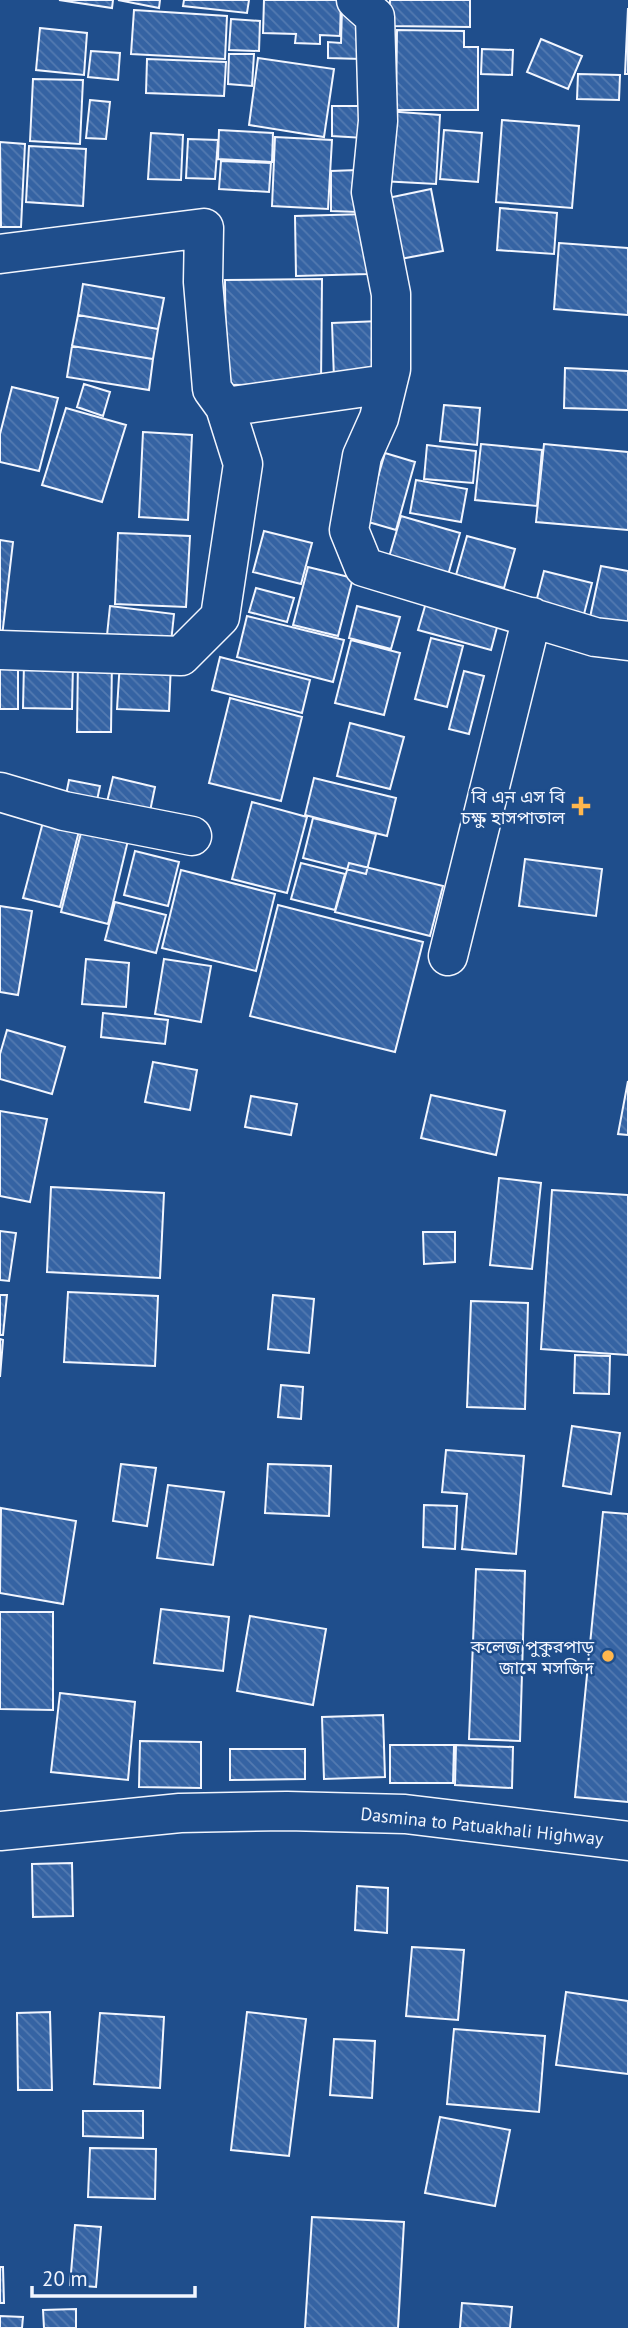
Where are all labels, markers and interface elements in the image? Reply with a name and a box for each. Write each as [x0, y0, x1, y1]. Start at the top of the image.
place label: বি এন এস বি চক্ষু হাসপাতাল [460, 785, 566, 829]
marker: বি এন এস বি চক্ষু হাসপাতাল [571, 796, 591, 816]
place label: কলেজ পুকুরপাড় জামে মসজিদ [470, 1635, 595, 1679]
marker: কলেজ পুকুরপাড় জামে মসজিদ [600, 1648, 616, 1664]
street label: Dasmina to Patuakhali Highway [359, 1802, 605, 1850]
scale bar [32, 2254, 194, 2298]
text: 20 m [42, 2265, 88, 2292]

